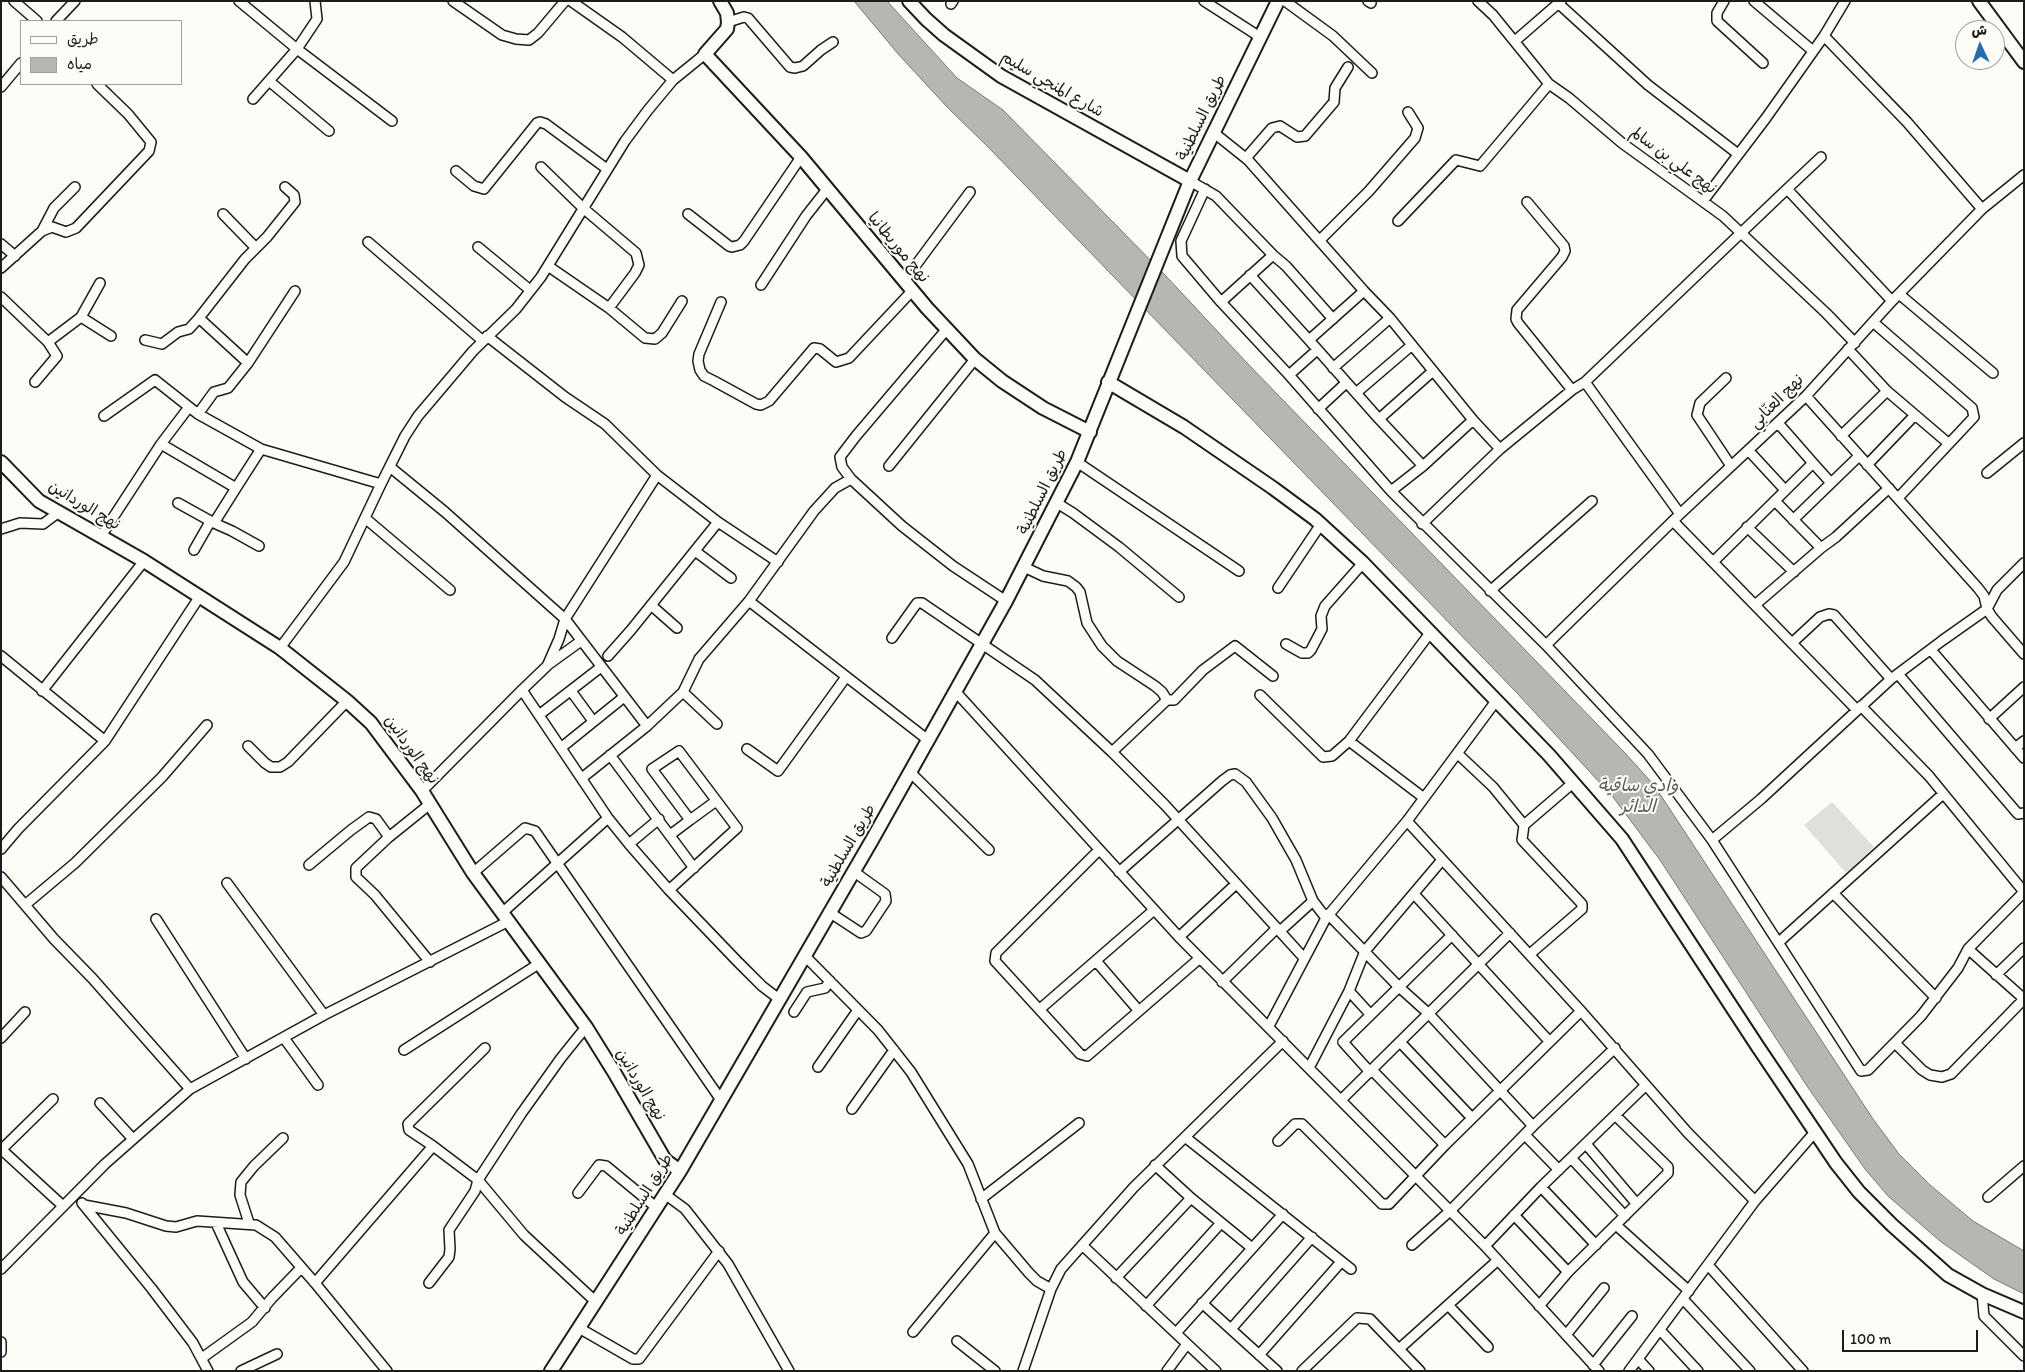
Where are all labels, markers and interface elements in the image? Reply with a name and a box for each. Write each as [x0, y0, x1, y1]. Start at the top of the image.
legend [20, 20, 182, 85]
north arrow [1955, 20, 2005, 70]
text: ش [1971, 22, 1987, 39]
text: طريق [67, 30, 99, 48]
street label: شارع المنجي سليم [997, 48, 1107, 122]
text: مياه [67, 55, 92, 73]
street label: طريق السلطنية [1173, 72, 1231, 164]
street label: نهج علي بن سالم [1626, 123, 1720, 199]
street label: نهج موريطانيا [863, 209, 933, 287]
street label: نهج العنّابي [1746, 371, 1808, 433]
street label: طريق السلطنية [1014, 446, 1072, 538]
street label: نهج الوردانين [45, 477, 123, 535]
street label: نهج الوردانين [380, 712, 442, 788]
water label: وادي ساقية الدائر [1598, 775, 1678, 818]
street label: طريق السلطنية [818, 801, 880, 891]
street label: نهج الوردانين [611, 1046, 669, 1124]
street label: طريق السلطنية [612, 1151, 678, 1239]
scale bar [1845, 1320, 1981, 1352]
text: 100 m [1850, 1330, 1891, 1348]

